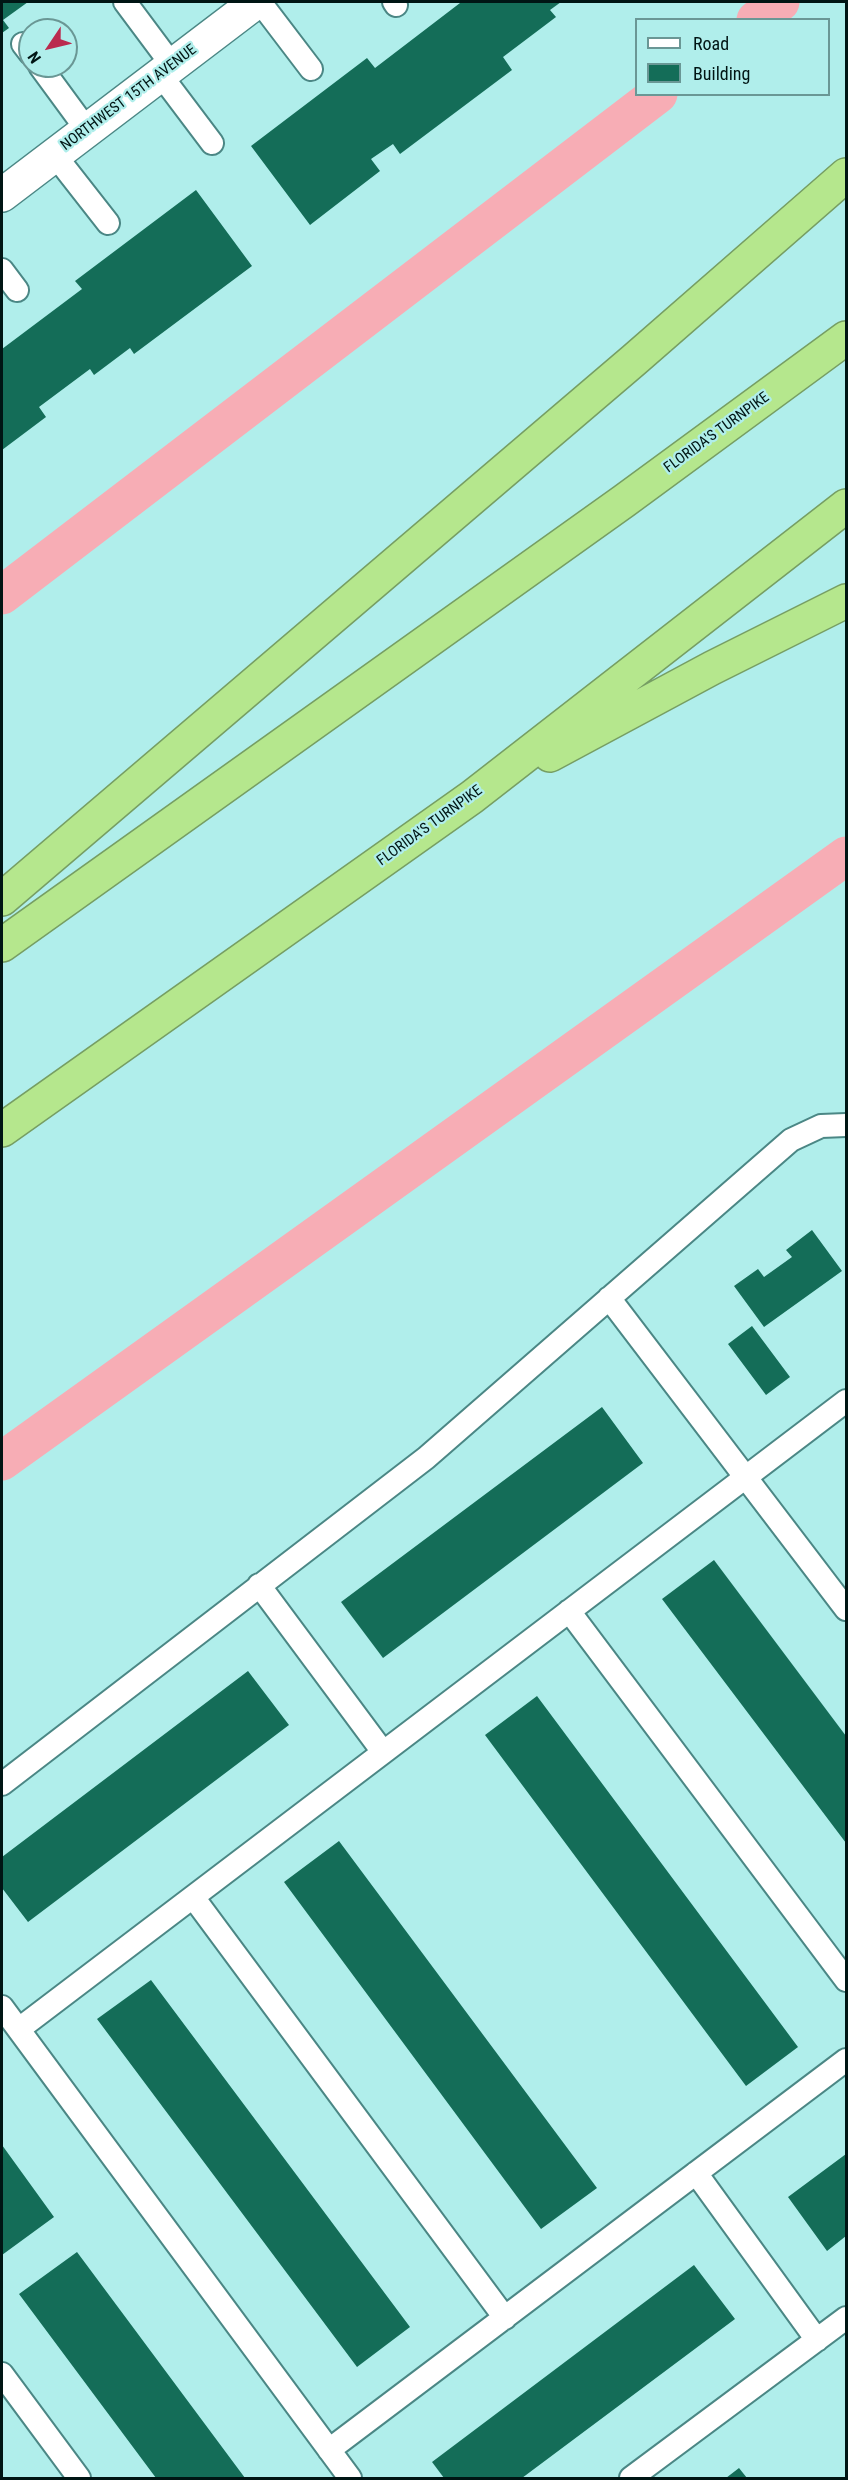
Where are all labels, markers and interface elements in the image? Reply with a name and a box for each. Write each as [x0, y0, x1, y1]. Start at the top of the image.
north arrow [18, 18, 78, 78]
legend [635, 18, 830, 96]
text: Road [693, 33, 729, 54]
street label: NORTHWEST 15TH AVENUE [58, 41, 200, 155]
text: N [24, 48, 45, 67]
text: Building [693, 63, 750, 84]
street label: FLORIDA'S TURNPIKE [661, 389, 773, 477]
street label: FLORIDA'S TURNPIKE [374, 782, 486, 870]

